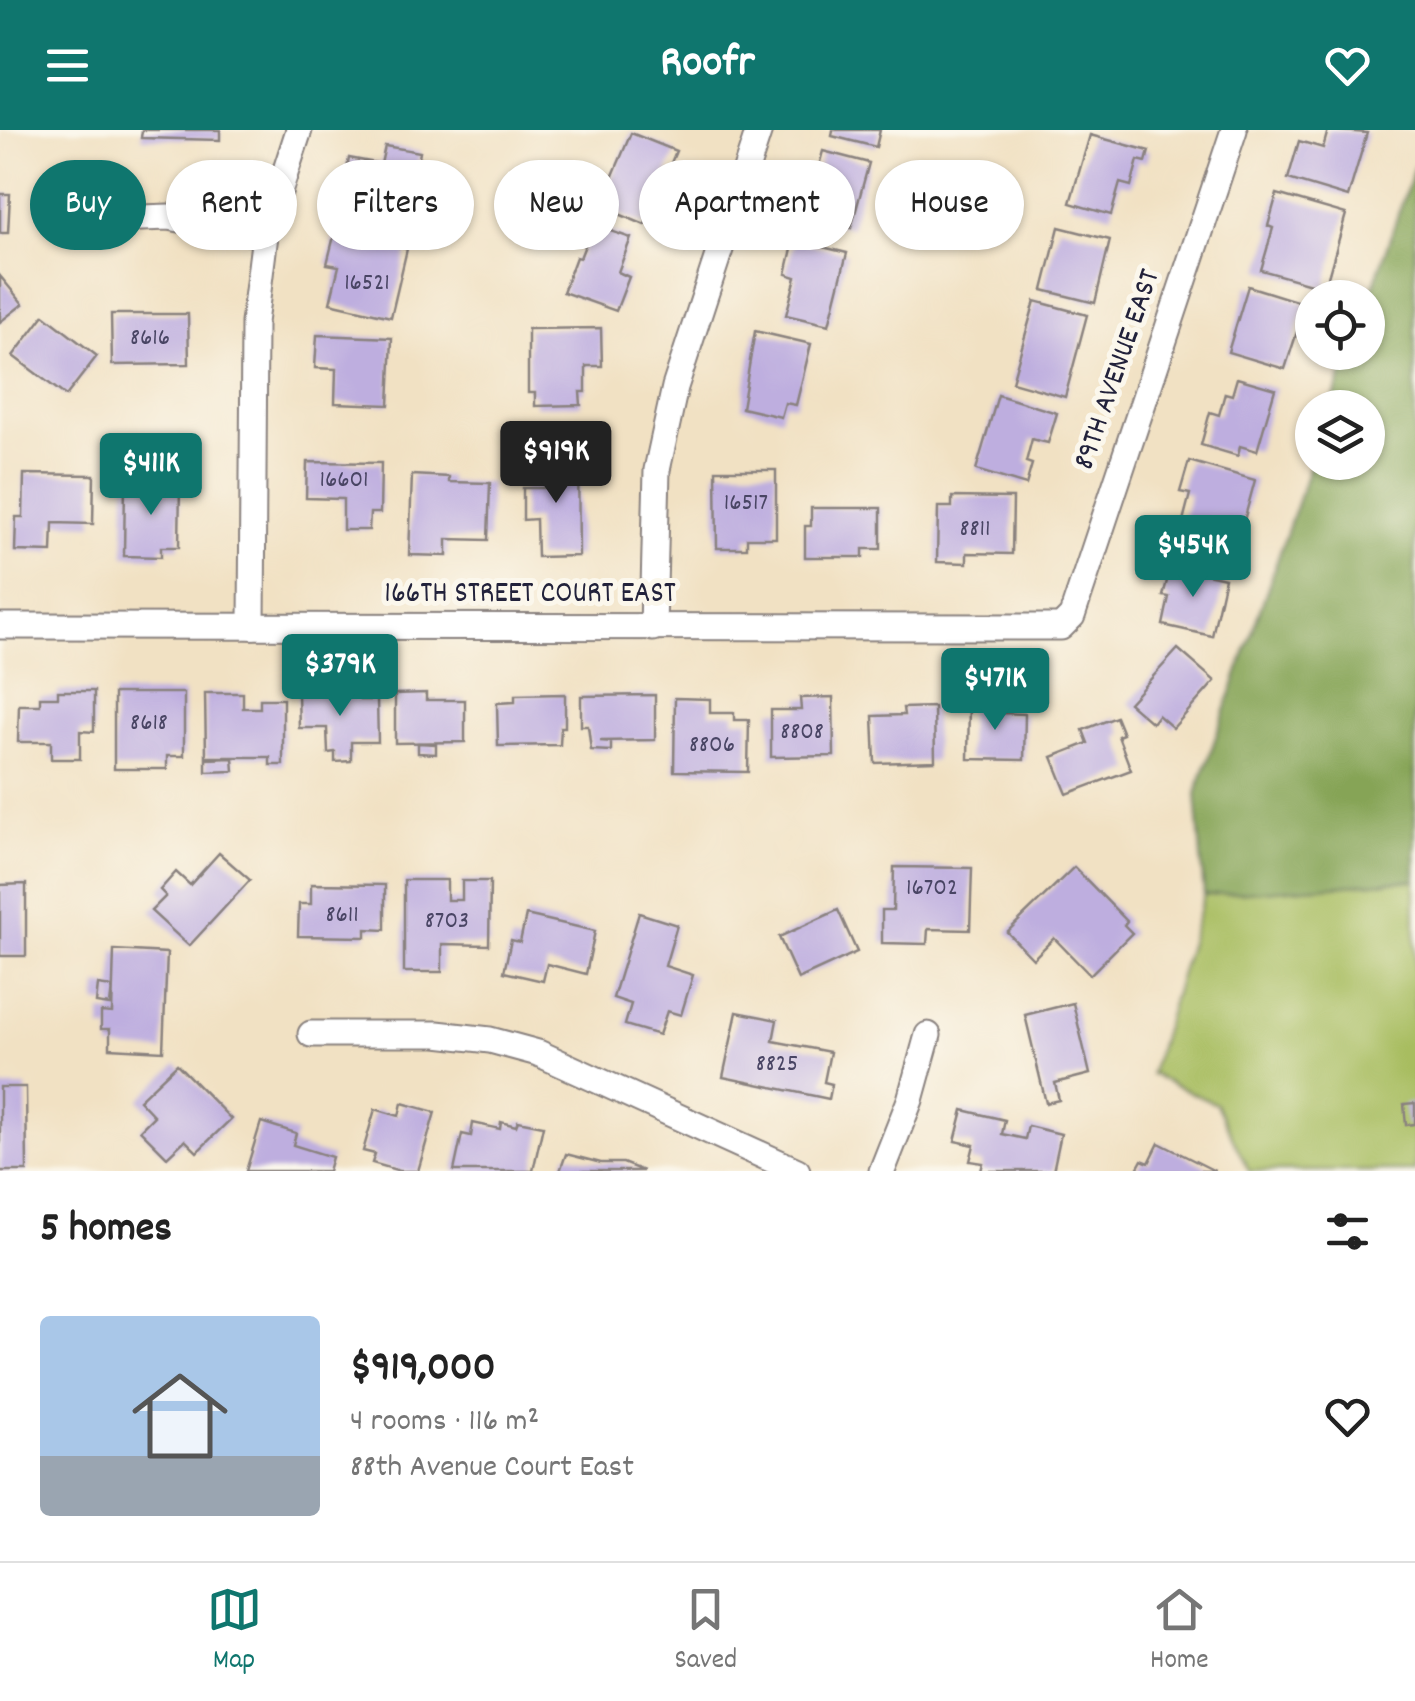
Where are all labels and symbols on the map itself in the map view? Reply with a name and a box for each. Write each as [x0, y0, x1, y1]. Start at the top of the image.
street label: 89TH AVENUE EAST [1065, 264, 1173, 476]
house number: 16521 [344, 266, 390, 302]
house number: 8616 [130, 321, 170, 357]
pin: $919K [486, 421, 626, 506]
pin: $411K [81, 433, 221, 518]
house number: 16601 [319, 463, 369, 499]
house number: 16517 [724, 486, 768, 522]
house number: 8811 [959, 512, 991, 548]
pin: $454K [1123, 515, 1263, 600]
street label: 166TH STREET COURT EAST [384, 574, 676, 617]
pin: $379K [270, 634, 410, 719]
pin: $471K [925, 648, 1065, 733]
house number: 8618 [130, 706, 168, 742]
house number: 8808 [780, 715, 824, 751]
house number: 8806 [689, 728, 735, 764]
house number: 16702 [906, 871, 958, 907]
house number: 8611 [325, 898, 359, 934]
house number: 8703 [425, 904, 469, 940]
house number: 8825 [756, 1047, 798, 1083]

